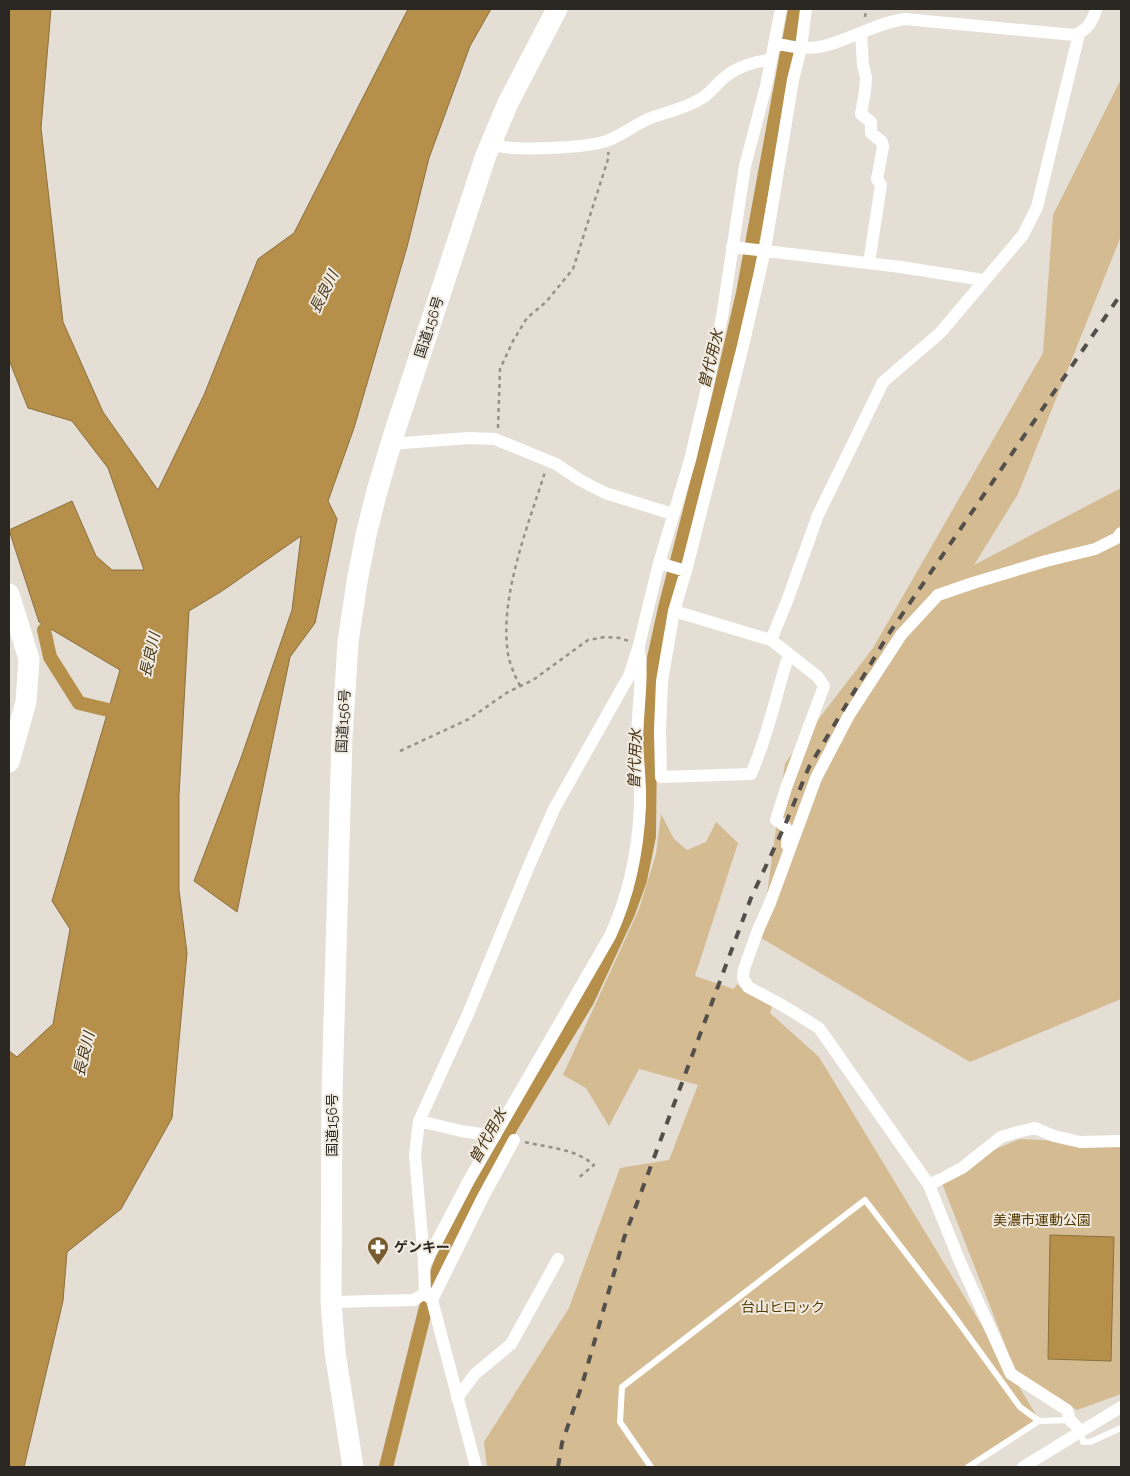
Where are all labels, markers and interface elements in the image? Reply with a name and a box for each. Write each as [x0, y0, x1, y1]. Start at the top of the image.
water label: 長良川 [306, 266, 343, 316]
street label: 国道156号 [411, 294, 447, 360]
water label: 曽代用水 [695, 326, 727, 390]
water label: 長良川 [136, 629, 164, 679]
street label: 国道156号 [333, 689, 353, 753]
water label: 曽代用水 [625, 727, 645, 789]
water label: 長良川 [70, 1028, 99, 1078]
street label: 国道156号 [324, 1093, 340, 1157]
water label: 曽代用水 [466, 1104, 511, 1167]
park label: 美濃市運動公園 [993, 1212, 1091, 1228]
pharmacy icon: ゲンキー [366, 1235, 390, 1266]
place label: ゲンキー [394, 1239, 450, 1255]
park label: 台山ヒロック [741, 1299, 825, 1315]

